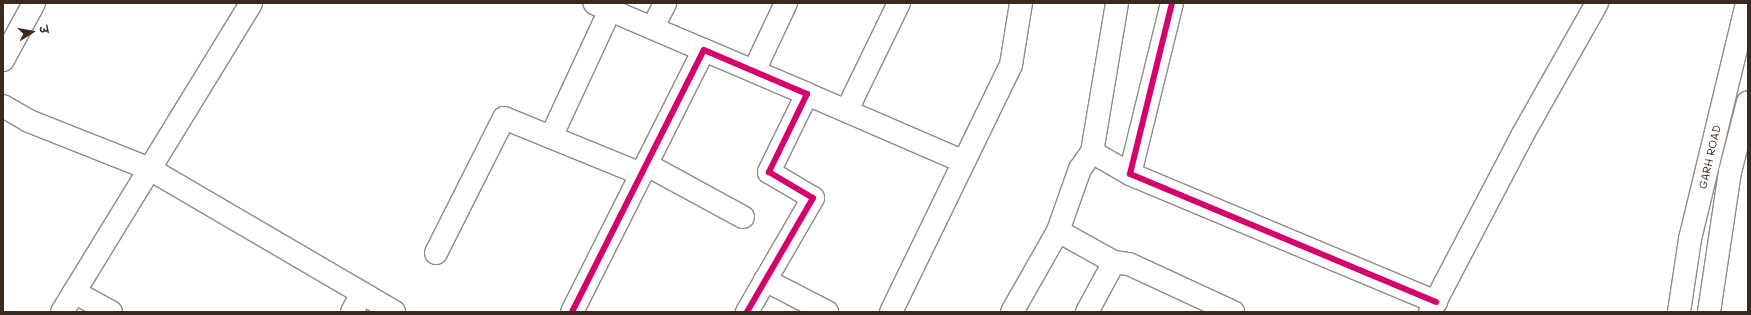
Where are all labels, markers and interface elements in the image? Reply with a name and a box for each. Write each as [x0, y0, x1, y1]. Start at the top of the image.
north arrow [12, 12, 52, 52]
text: उ [36, 25, 52, 35]
street label: GARH ROAD [1696, 124, 1724, 190]

